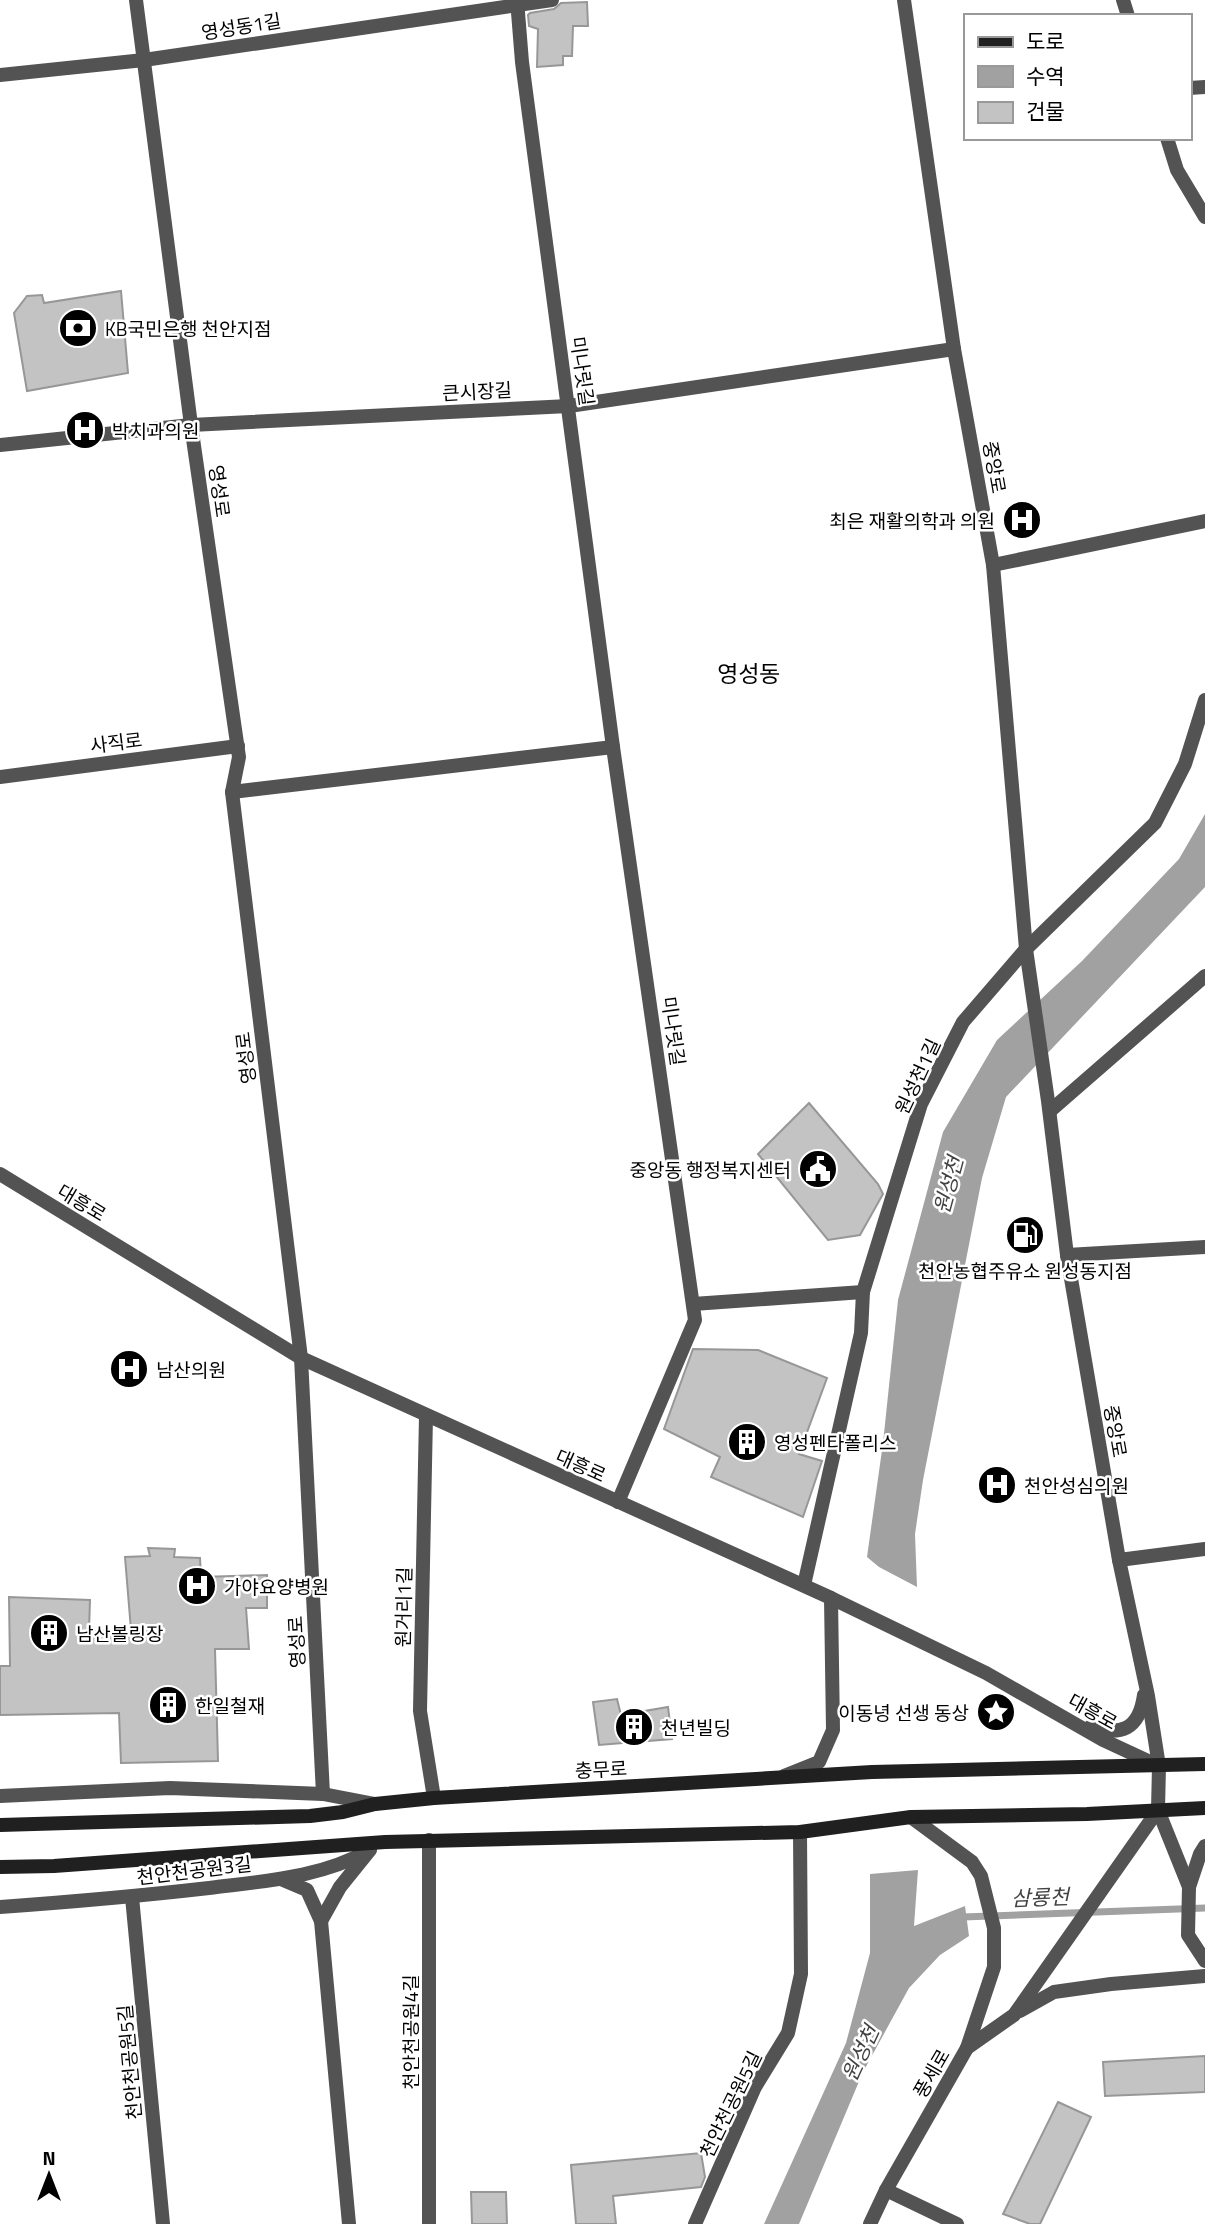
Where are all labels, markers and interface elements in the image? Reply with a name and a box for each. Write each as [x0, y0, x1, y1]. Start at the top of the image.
street label: 영성동1길 [199, 5, 283, 47]
legend [964, 14, 1191, 140]
text: 도로 [1026, 25, 1065, 57]
text: 수역 [1026, 60, 1065, 92]
text: 건물 [1026, 95, 1065, 127]
bank icon: KB국민은행 천안지점 [57, 307, 99, 349]
place label: KB국민은행 천안지점 [105, 314, 272, 343]
street label: 미나릿길 [564, 334, 602, 408]
street label: 큰시장길 [441, 375, 513, 407]
hospital icon: 박치과의원 [64, 409, 106, 451]
place label: 박치과의원 [112, 416, 199, 445]
street label: 중앙로 [976, 439, 1014, 495]
street label: 영성로 [202, 463, 238, 519]
hospital icon: 최은 재활의학과 의원 [1001, 499, 1043, 541]
place label: 최은 재활의학과 의원 [829, 506, 995, 535]
district label: 영성동 [717, 656, 781, 691]
street label: 사직로 [88, 724, 144, 760]
street label: 미나릿길 [655, 994, 693, 1068]
street label: 영성로 [227, 1030, 263, 1086]
street label: 원성천1길 [887, 1033, 947, 1119]
public building icon: 중앙동 행정복지센터 [797, 1148, 839, 1190]
water label: 원성천 [925, 1150, 972, 1217]
place label: 중앙동 행정복지센터 [629, 1155, 791, 1184]
street label: 대흥로 [52, 1176, 112, 1228]
fuel station icon: 천안농협주유소 원성동지점 [1004, 1214, 1046, 1256]
place label: 천안농협주유소 원성동지점 [918, 1256, 1132, 1285]
hospital icon: 남산의원 [108, 1348, 150, 1390]
place label: 남산의원 [156, 1355, 226, 1384]
street label: 중앙로 [1097, 1403, 1135, 1459]
building icon: 영성펜타폴리스 [726, 1421, 768, 1463]
place label: 영성펜타폴리스 [774, 1428, 896, 1457]
street label: 대흥로 [551, 1441, 611, 1489]
hospital icon: 천안성심의원 [976, 1464, 1018, 1506]
place label: 천안성심의원 [1024, 1471, 1129, 1500]
hospital icon: 가야요양병원 [176, 1565, 218, 1607]
street label: 원거리1길 [388, 1566, 418, 1648]
place label: 가야요양병원 [224, 1572, 329, 1601]
building icon: 남산볼링장 [28, 1612, 70, 1654]
street label: 영성로 [280, 1615, 312, 1669]
place label: 남산볼링장 [76, 1619, 163, 1648]
building icon: 한일철재 [147, 1684, 189, 1726]
street label: 대흥로 [1063, 1686, 1123, 1736]
place label: 한일철재 [195, 1691, 265, 1720]
place icon: 이동녕 선생 동상 [975, 1691, 1017, 1733]
place label: 이동녕 선생 동상 [838, 1698, 969, 1727]
building icon: 천년빌딩 [613, 1706, 655, 1748]
place label: 천년빌딩 [661, 1713, 731, 1742]
street label: 충무로 [574, 1753, 628, 1785]
street label: 천안천공원3길 [135, 1849, 253, 1891]
water label: 삼룡천 [1010, 1880, 1072, 1914]
street label: 천안천공원4길 [396, 1974, 425, 2090]
street label: 천안천공원5길 [110, 2003, 148, 2121]
water label: 원성천 [833, 2018, 888, 2086]
street label: 풍세로 [905, 2043, 957, 2103]
street label: 천안천공원5길 [692, 2046, 768, 2162]
north arrow [14, 2140, 84, 2210]
text: N [42, 2143, 56, 2172]

